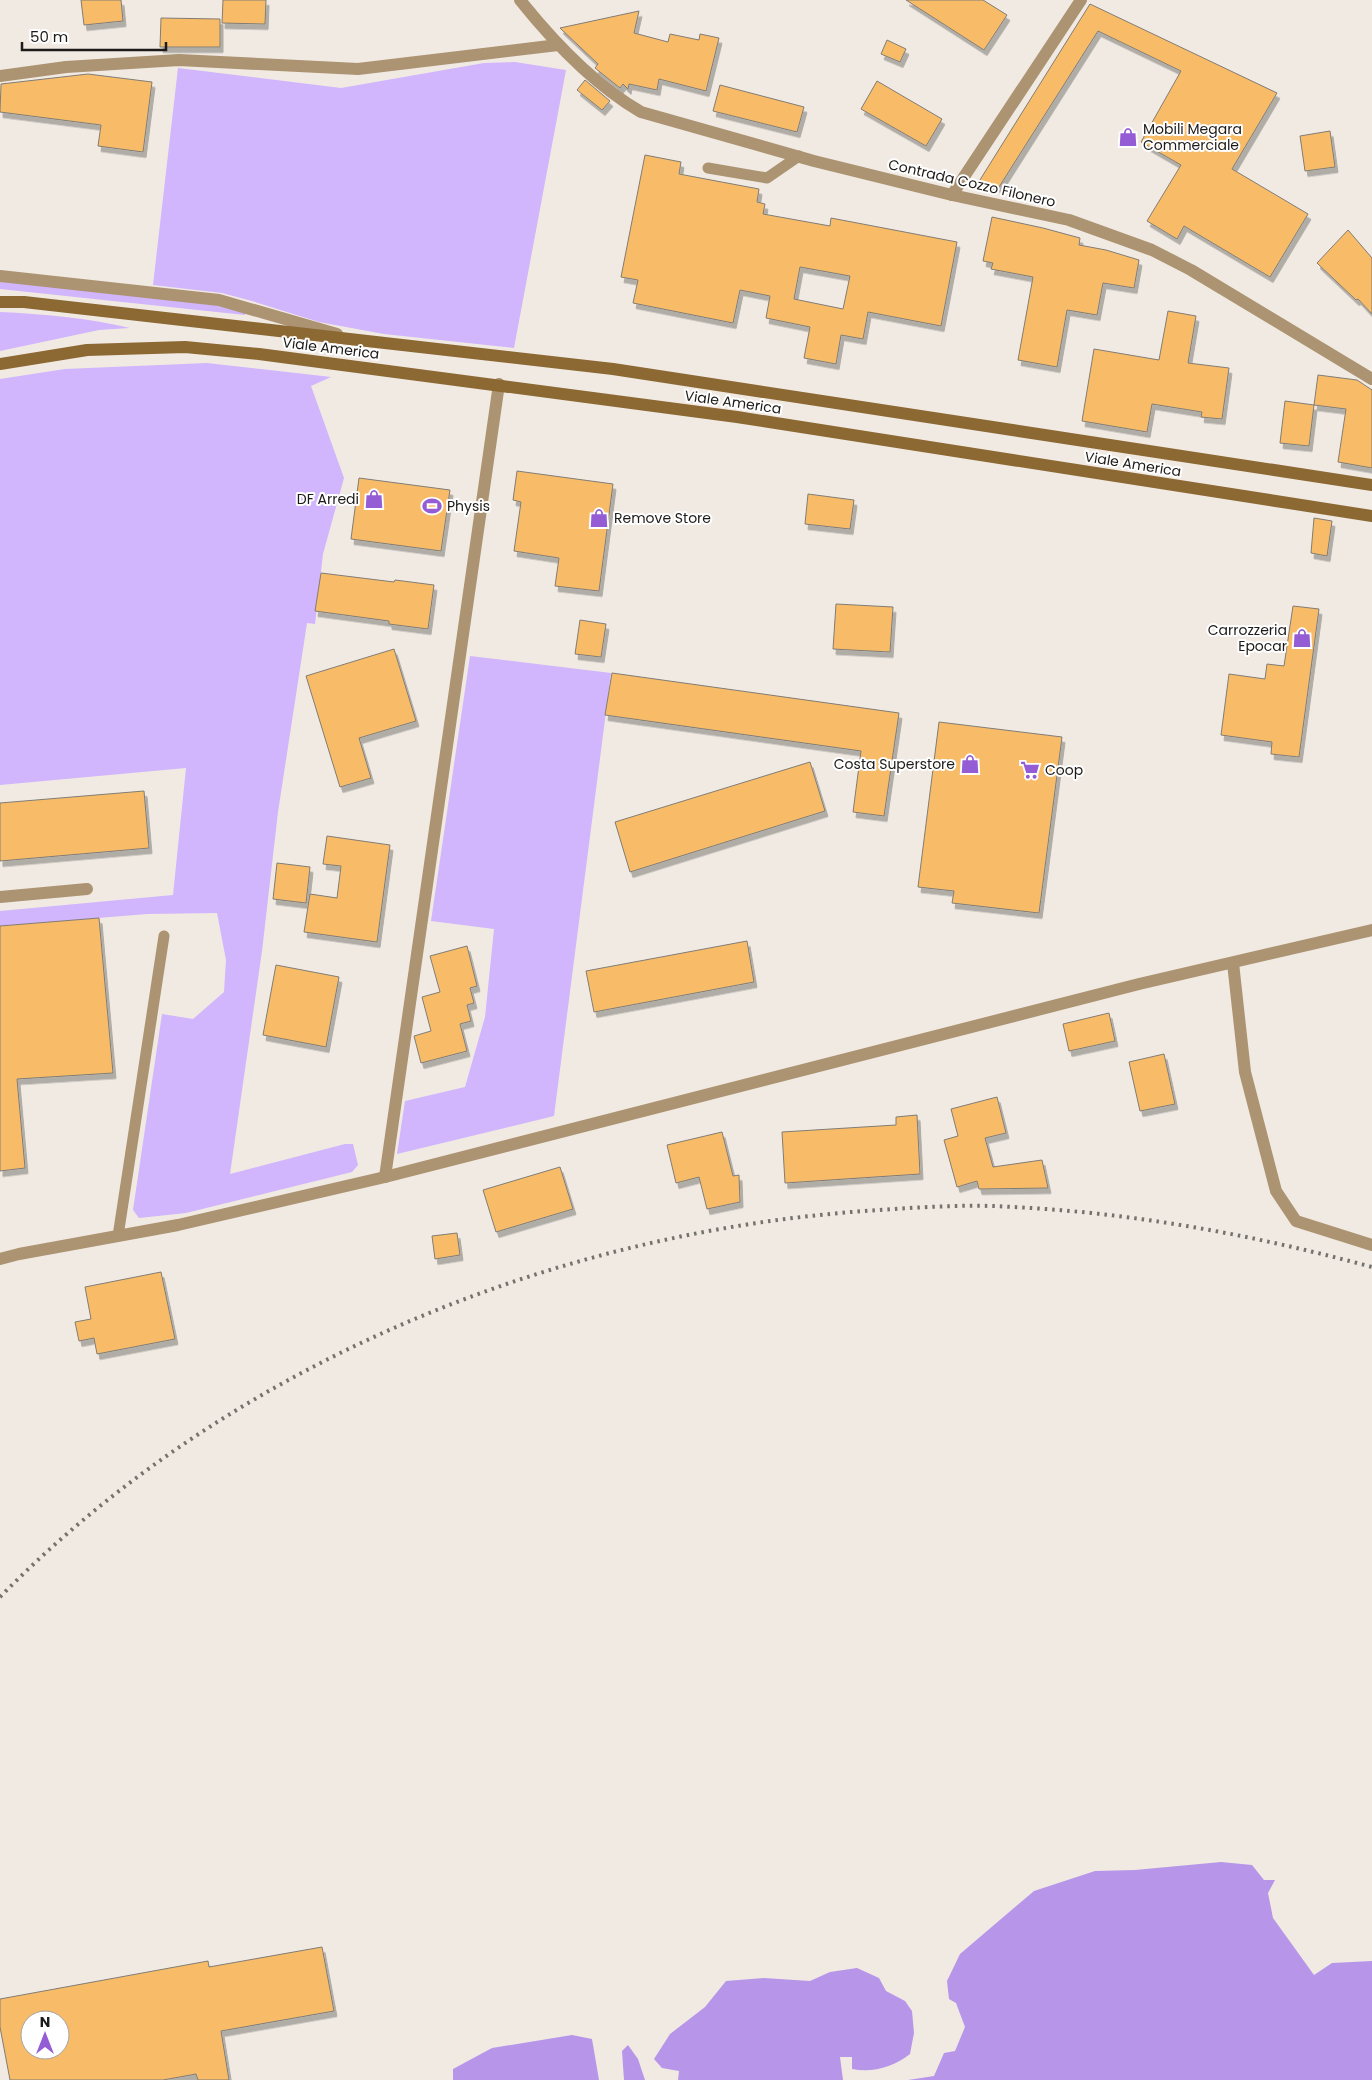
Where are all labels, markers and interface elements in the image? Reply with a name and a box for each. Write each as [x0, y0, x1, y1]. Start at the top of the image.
scale bar [22, 20, 166, 52]
text: 50 m [30, 26, 68, 47]
place label: Mobili Megara Commerciale [1143, 119, 1242, 155]
shop icon: Mobili Megara Commerciale [1117, 126, 1139, 148]
street label: Contrada Cozzo Filonero [886, 154, 1058, 212]
street label: Viale America [281, 332, 381, 364]
street label: Viale America [683, 385, 783, 419]
street label: Viale America [1083, 447, 1183, 481]
shop icon: DF Arredi [363, 488, 385, 510]
place label: DF Arredi [297, 489, 359, 509]
sports icon: Physis [421, 495, 443, 517]
place label: Physis [447, 496, 490, 516]
shop icon: Remove Store [588, 507, 610, 529]
place label: Remove Store [614, 508, 711, 528]
place label: Carrozzeria Epocar [1208, 620, 1287, 656]
shop icon: Carrozzeria Epocar [1291, 627, 1313, 649]
shop icon: Costa Superstore [959, 753, 981, 775]
place label: Costa Superstore [834, 754, 955, 774]
supermarket icon: Coop [1019, 759, 1041, 781]
place label: Coop [1045, 760, 1083, 780]
north arrow [20, 2010, 70, 2060]
text: N [40, 2012, 50, 2032]

